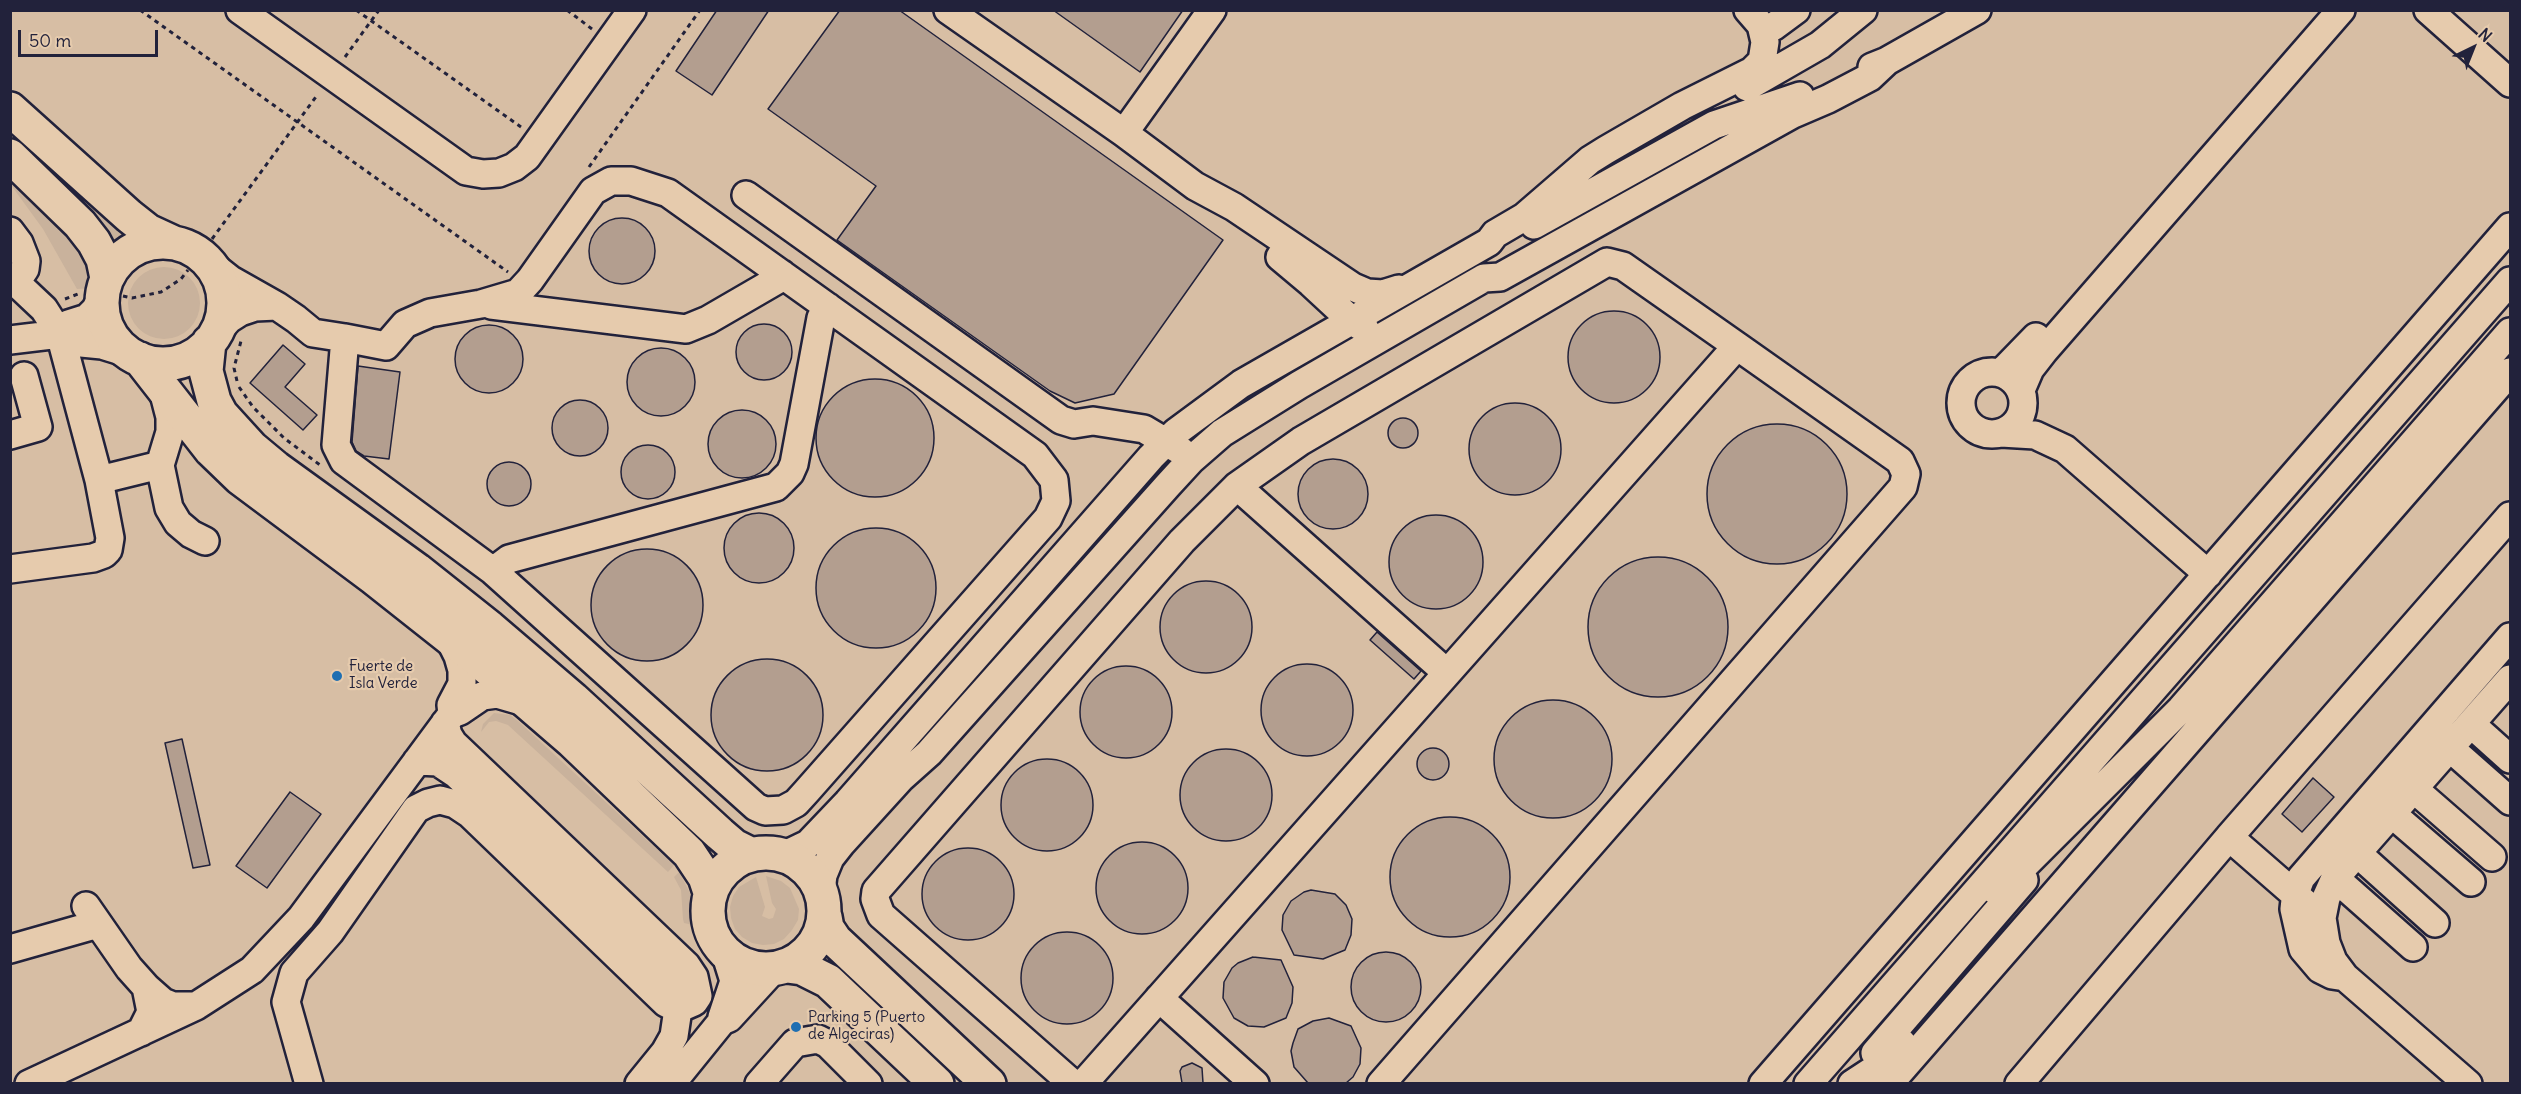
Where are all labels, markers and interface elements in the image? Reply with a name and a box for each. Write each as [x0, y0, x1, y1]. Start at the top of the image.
scale bar [21, 18, 160, 56]
north arrow [2443, 18, 2503, 78]
text: N [2474, 24, 2496, 46]
text: 50 m [29, 29, 71, 52]
place label: Fuerte de Isla Verde [349, 658, 418, 693]
marker: Fuerte de Isla Verde [330, 669, 344, 683]
place label: Parking 5 (Puerto de Algeciras) [808, 1009, 925, 1044]
marker: Parking 5 (Puerto de Algeciras) [789, 1020, 803, 1034]

